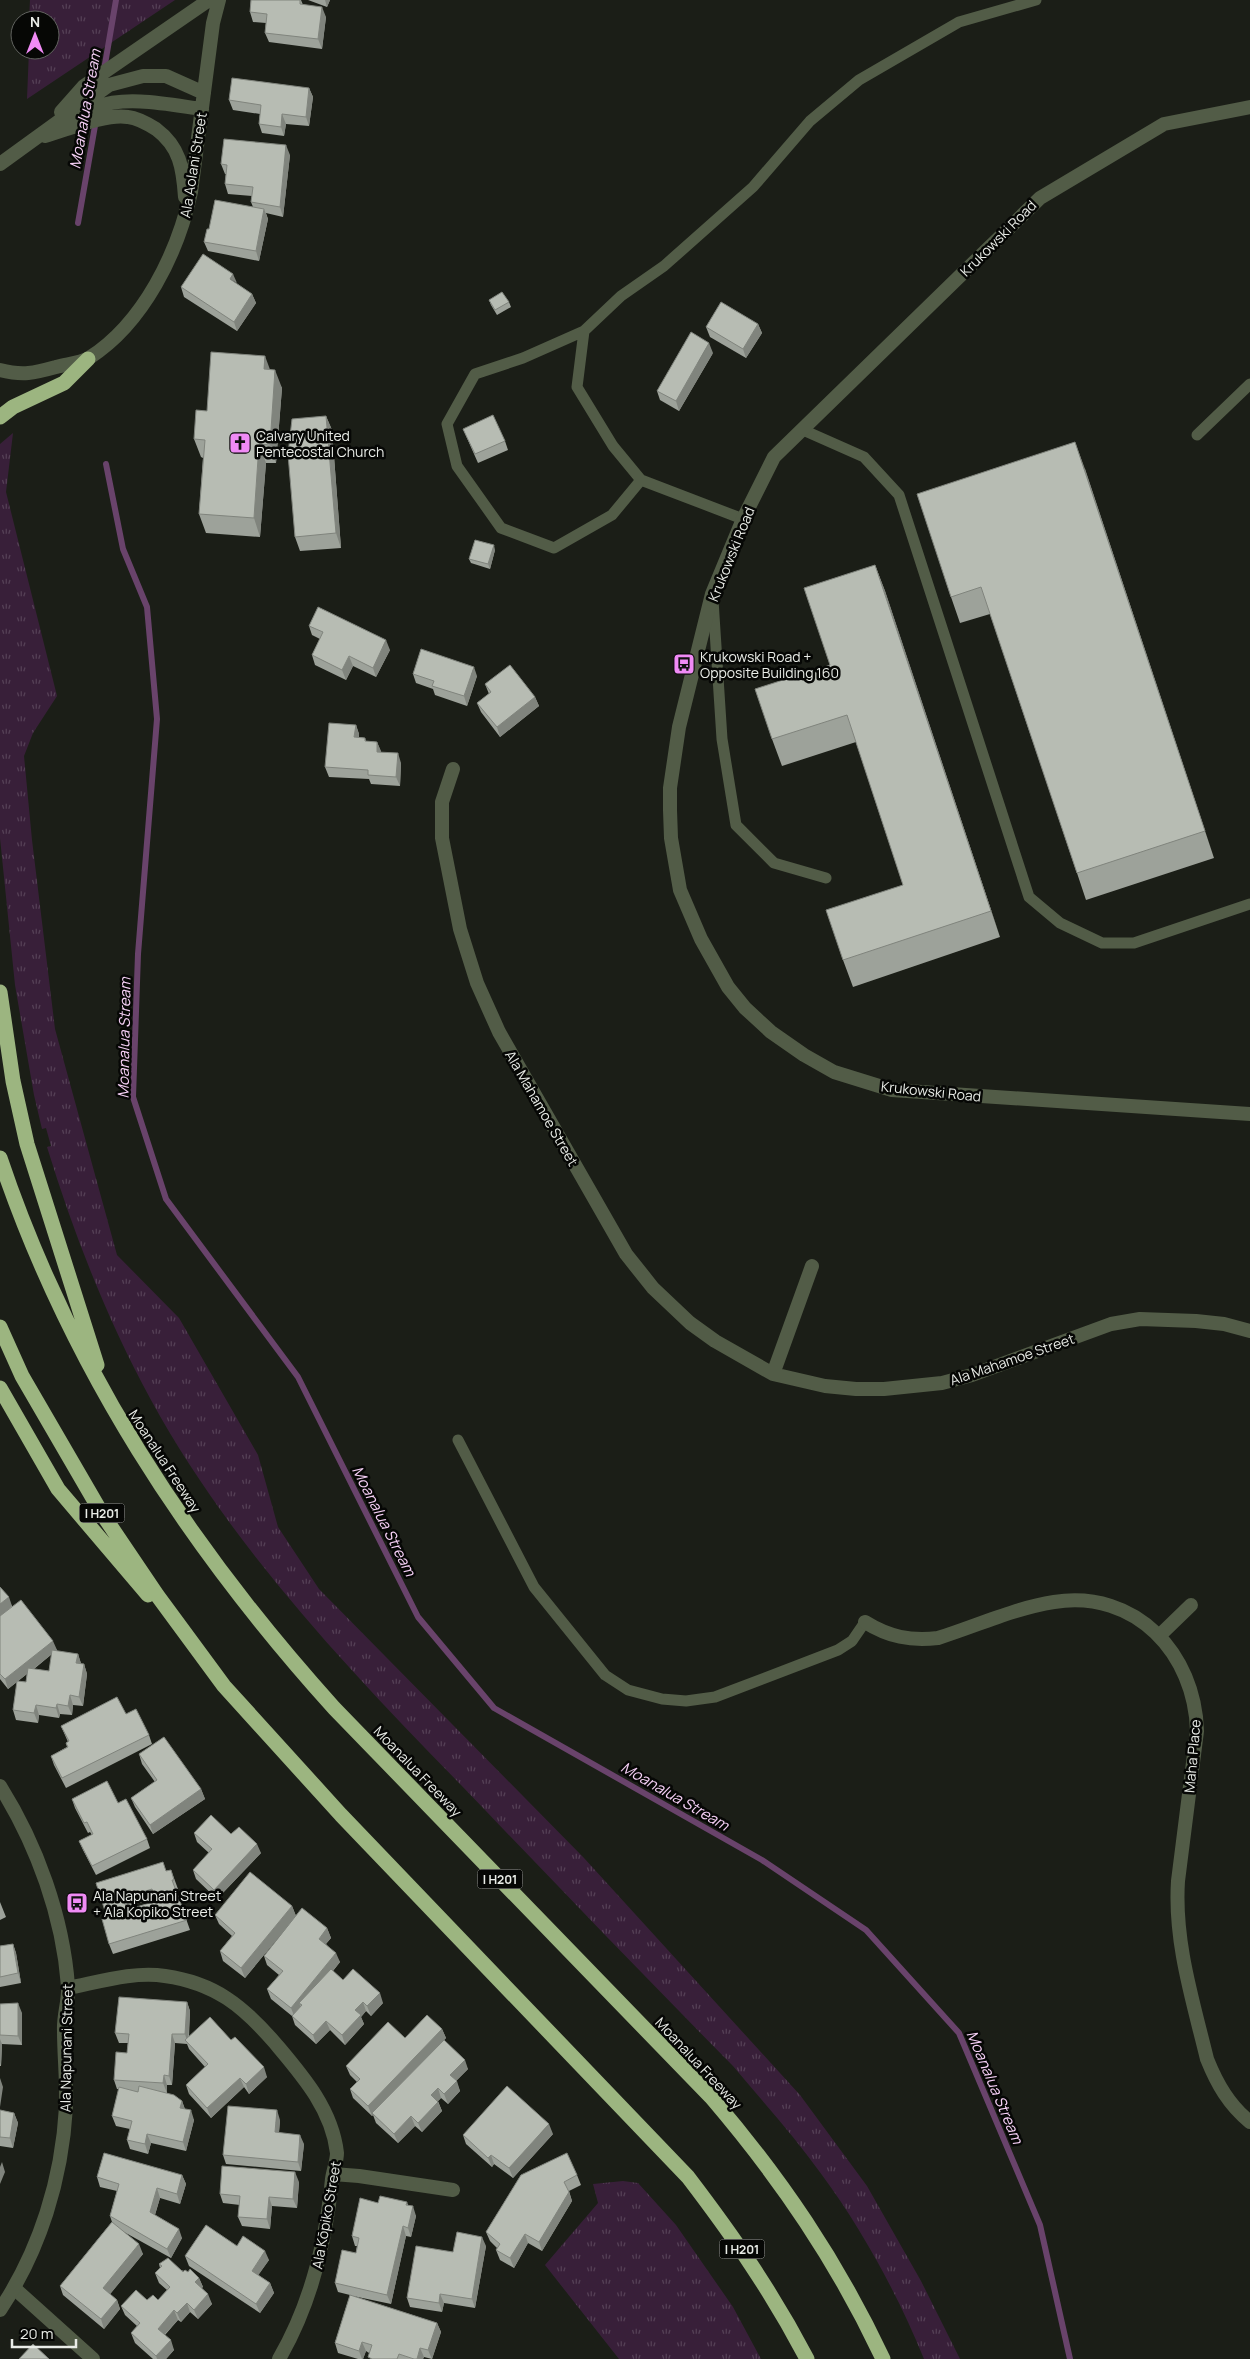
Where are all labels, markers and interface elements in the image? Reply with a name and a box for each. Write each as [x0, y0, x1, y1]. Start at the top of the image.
north arrow [10, 10, 60, 60]
text: N [30, 12, 40, 31]
water label: Moanalua Stream [64, 46, 106, 170]
street label: Ala Aolani Street [175, 111, 211, 219]
street label: Krukowski Road [956, 196, 1040, 280]
place label: Calvary United Pentecostal Church [256, 426, 384, 461]
church icon: Calvary United Pentecostal Church [228, 431, 252, 455]
street label: Krukowski Road [703, 504, 759, 604]
place label: Krukowski Road + Opposite Building 160 [700, 647, 839, 682]
bus stop icon: Krukowski Road + Opposite Building 160 [672, 652, 696, 676]
water label: Moanalua Stream [112, 976, 136, 1099]
street label: Ala Mahamoe Street [501, 1047, 583, 1170]
street label: Krukowski Road [880, 1076, 982, 1106]
street label: Ala Mahamoe Street [947, 1329, 1077, 1389]
street label: Moanalua Freeway [125, 1406, 206, 1517]
water label: Moanalua Stream [347, 1462, 421, 1581]
road number: I H201 [80, 1504, 124, 1522]
street label: Maha Place [1179, 1718, 1205, 1794]
street label: Moanalua Freeway [370, 1722, 467, 1821]
water label: Moanalua Stream [617, 1757, 734, 1836]
road number: I H201 [478, 1870, 522, 1888]
place label: Ala Napunani Street + Ala Kopiko Street [93, 1886, 222, 1921]
bus stop icon: Ala Napunani Street + Ala Kopiko Street [65, 1891, 89, 1915]
street label: Ala Napunani Street [55, 1983, 77, 2112]
street label: Moanalua Freeway [651, 2013, 747, 2114]
water label: Moanalua Stream [962, 2027, 1029, 2148]
street label: Ala Kōpiko Street [307, 2159, 345, 2270]
road number: I H201 [720, 2240, 764, 2258]
scale bar [12, 2316, 76, 2348]
text: 20 m [20, 2323, 53, 2344]

